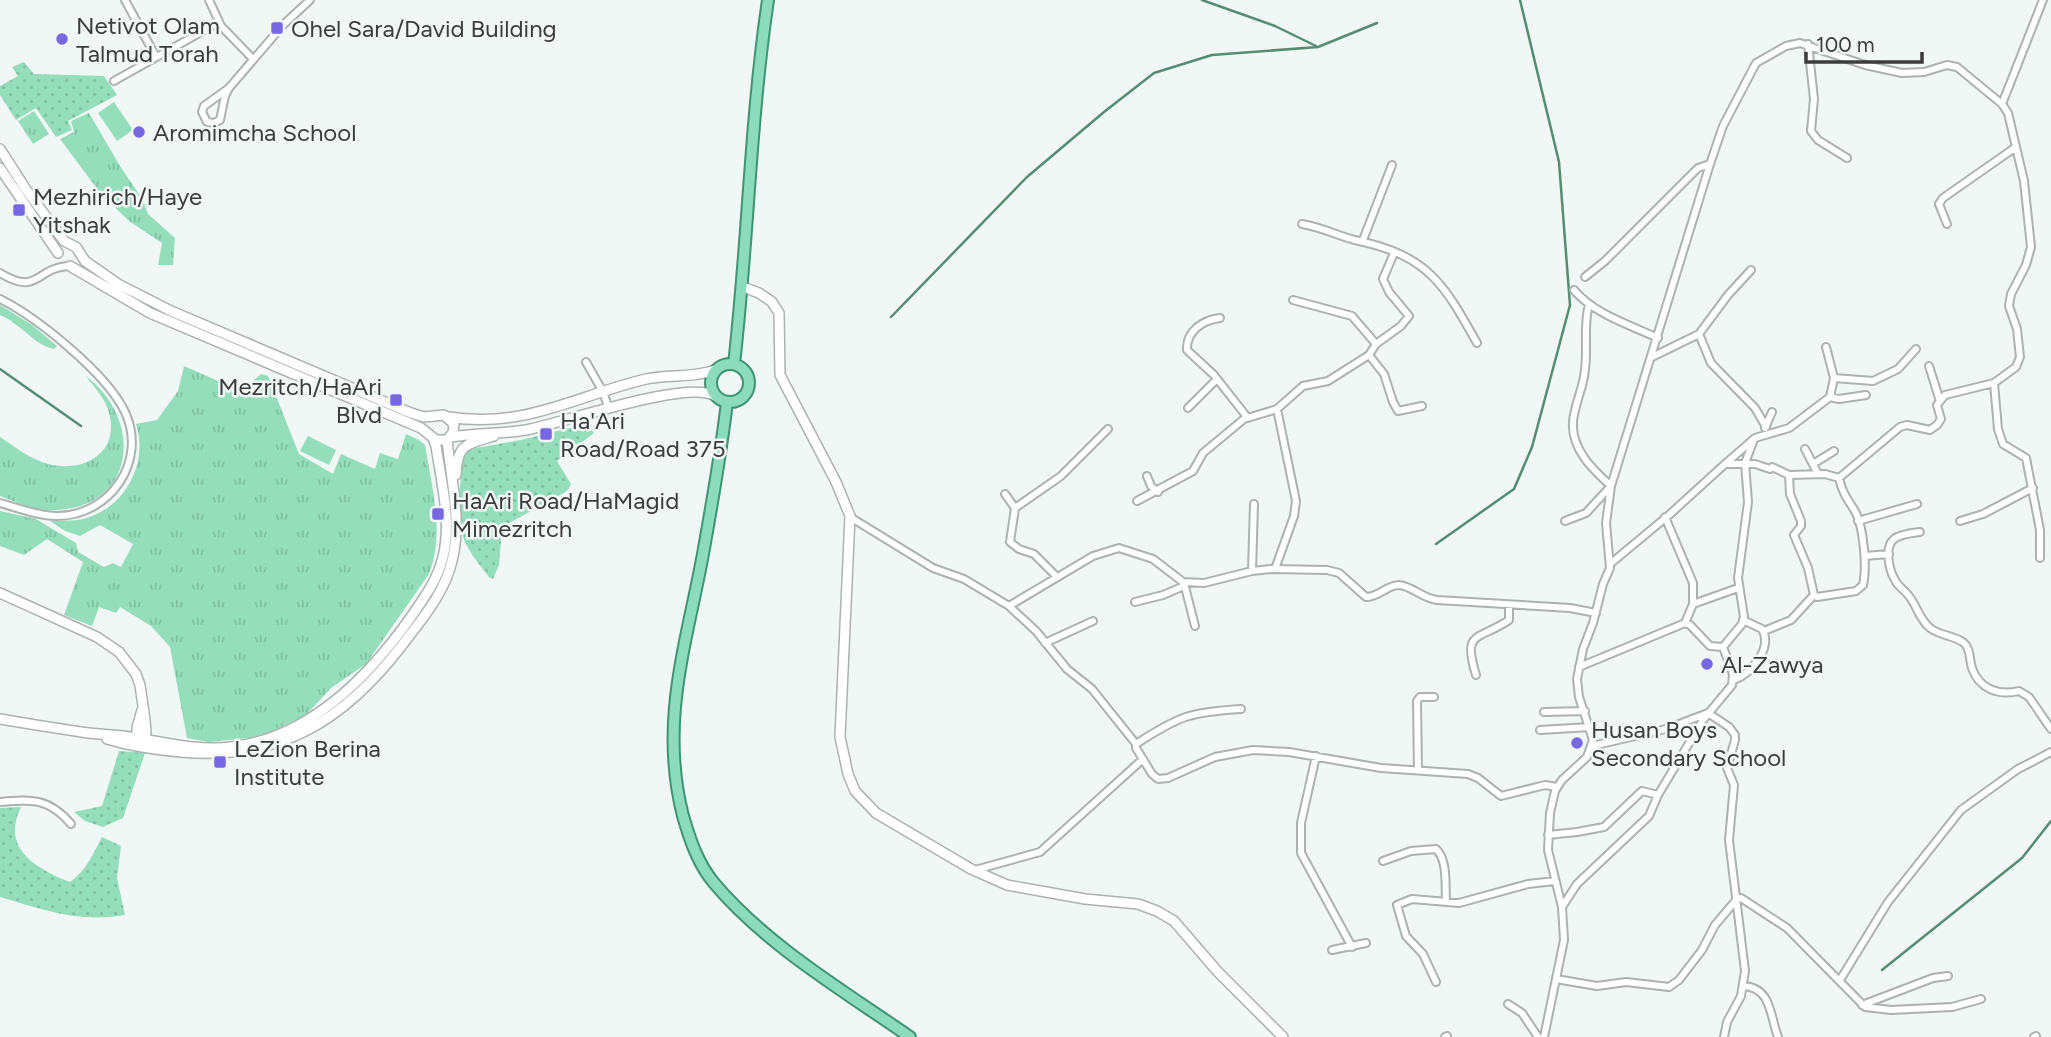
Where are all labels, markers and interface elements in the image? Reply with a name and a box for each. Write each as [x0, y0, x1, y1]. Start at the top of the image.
place label: Netivot Olam Talmud Torah [76, 11, 220, 68]
place label: Ohel Sara/David Building [291, 14, 557, 43]
marker: Ohel Sara/David Building [269, 20, 285, 36]
scale bar [1806, 21, 1922, 65]
marker: Netivot Olam Talmud Torah [54, 31, 70, 47]
text: 100 m [1816, 32, 1875, 57]
place label: Aromimcha School [153, 118, 356, 147]
marker: Aromimcha School [131, 124, 147, 140]
place label: Mezhirich/Haye Yitshak [33, 182, 202, 239]
marker: Mezhirich/Haye Yitshak [11, 202, 27, 218]
place label: Mezritch/HaAri Blvd [218, 372, 382, 429]
marker: Mezritch/HaAri Blvd [388, 392, 404, 408]
place label: Ha'Ari Road/Road 375 [560, 406, 726, 463]
marker: Ha'Ari Road/Road 375 [538, 426, 554, 442]
place label: HaAri Road/HaMagid Mimezritch [452, 486, 679, 543]
marker: HaAri Road/HaMagid Mimezritch [430, 506, 446, 522]
place label: Al-Zawya [1721, 650, 1823, 679]
marker: Al-Zawya [1699, 656, 1715, 672]
place label: Husan Boys Secondary School [1591, 715, 1786, 772]
place label: LeZion Berina Institute [234, 734, 381, 791]
marker: Husan Boys Secondary School [1569, 735, 1585, 751]
marker: LeZion Berina Institute [212, 754, 228, 770]

